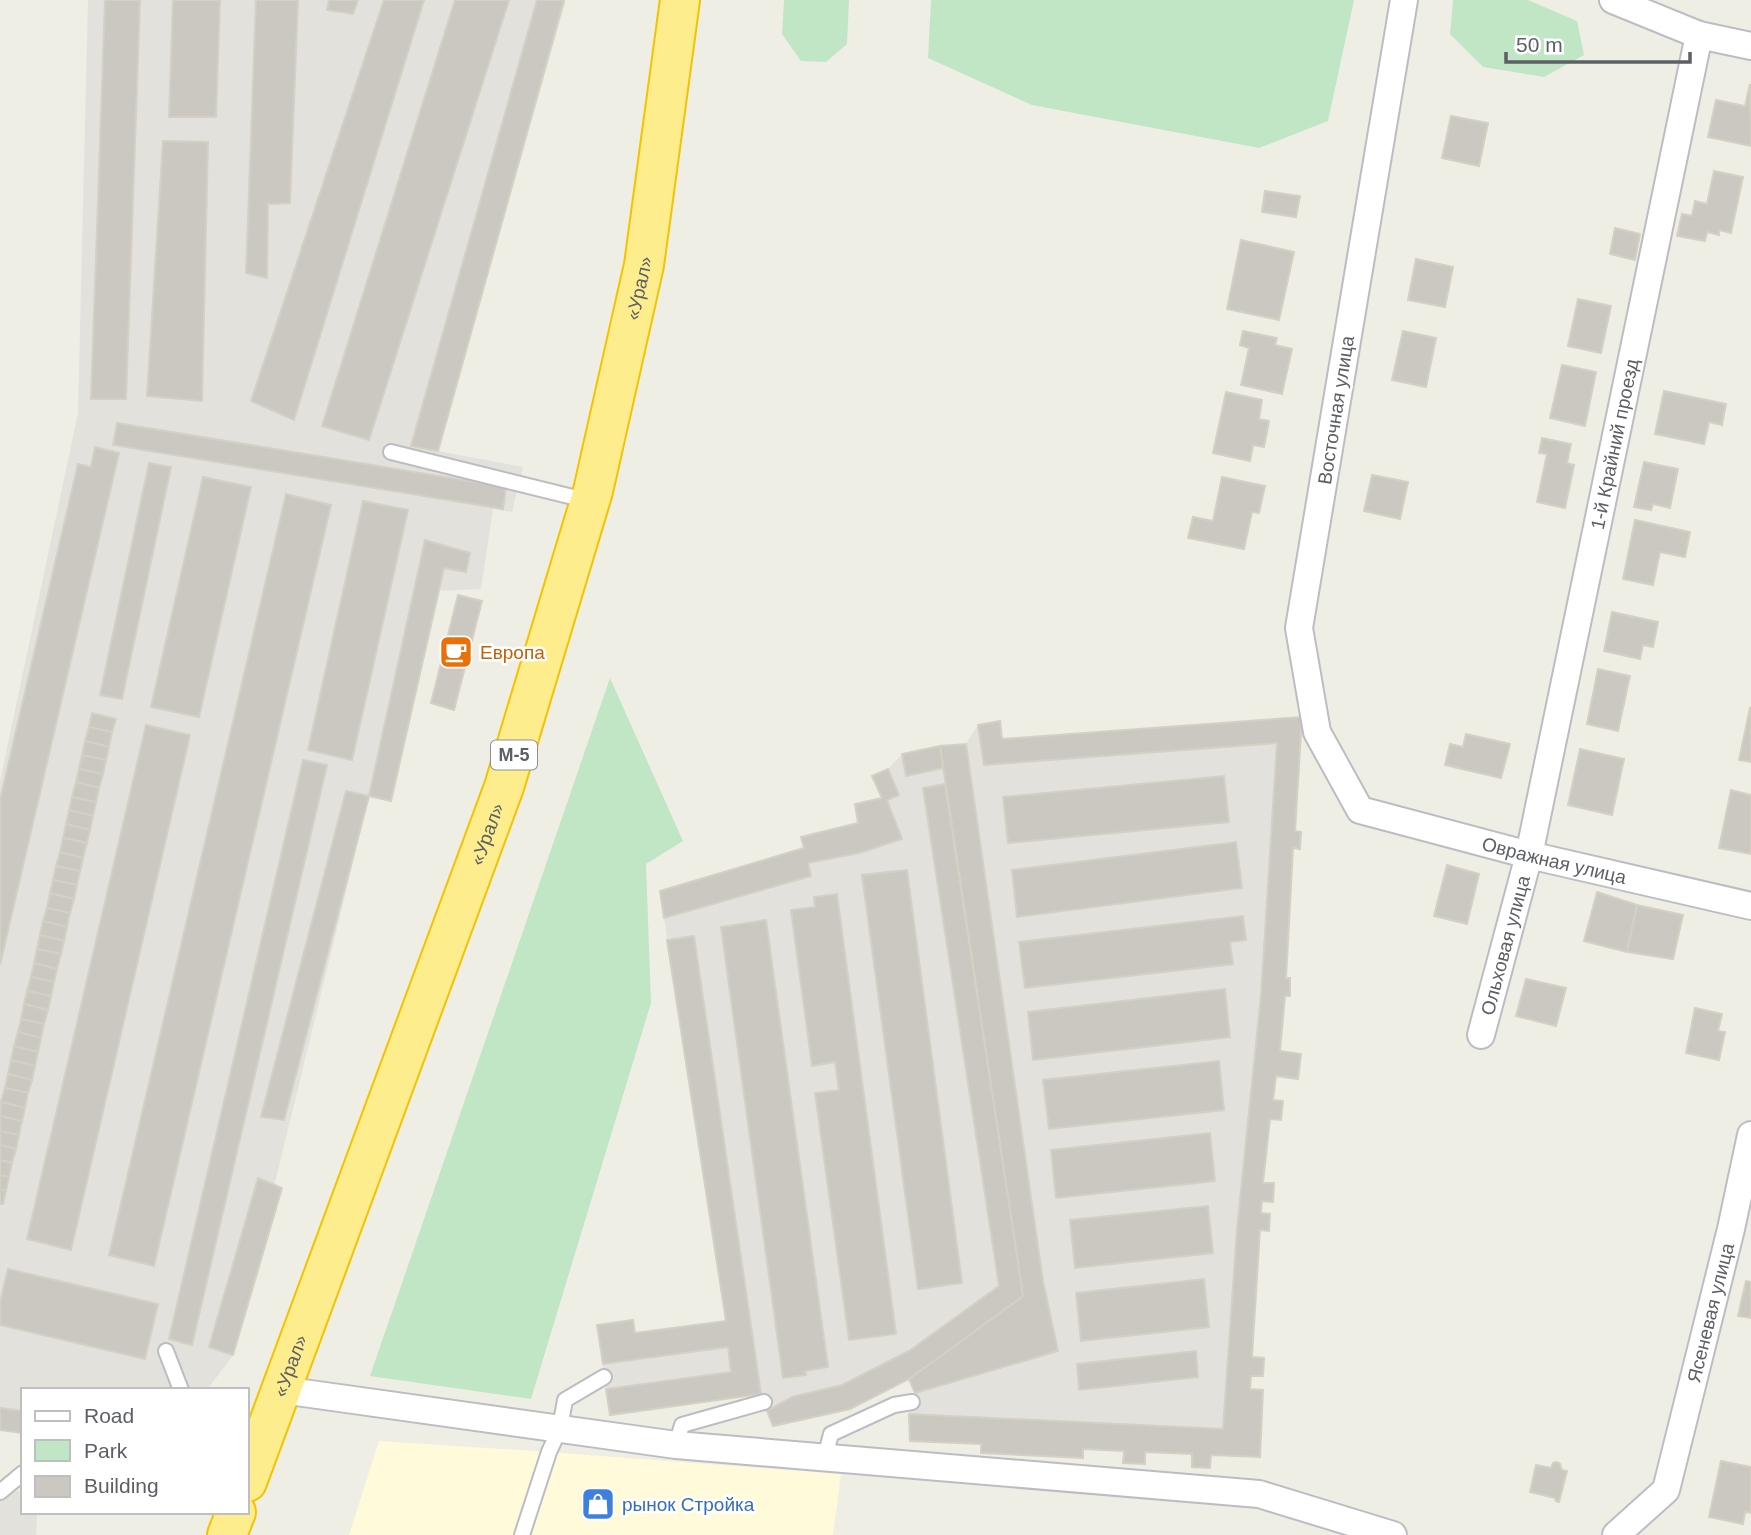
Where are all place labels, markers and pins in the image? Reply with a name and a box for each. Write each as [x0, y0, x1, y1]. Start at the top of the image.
cafe icon: Европа [437, 633, 475, 671]
place label: Европа [480, 642, 545, 663]
shop icon: рынок Стройка [579, 1485, 617, 1523]
place label: рынок Стройка [622, 1494, 755, 1515]

